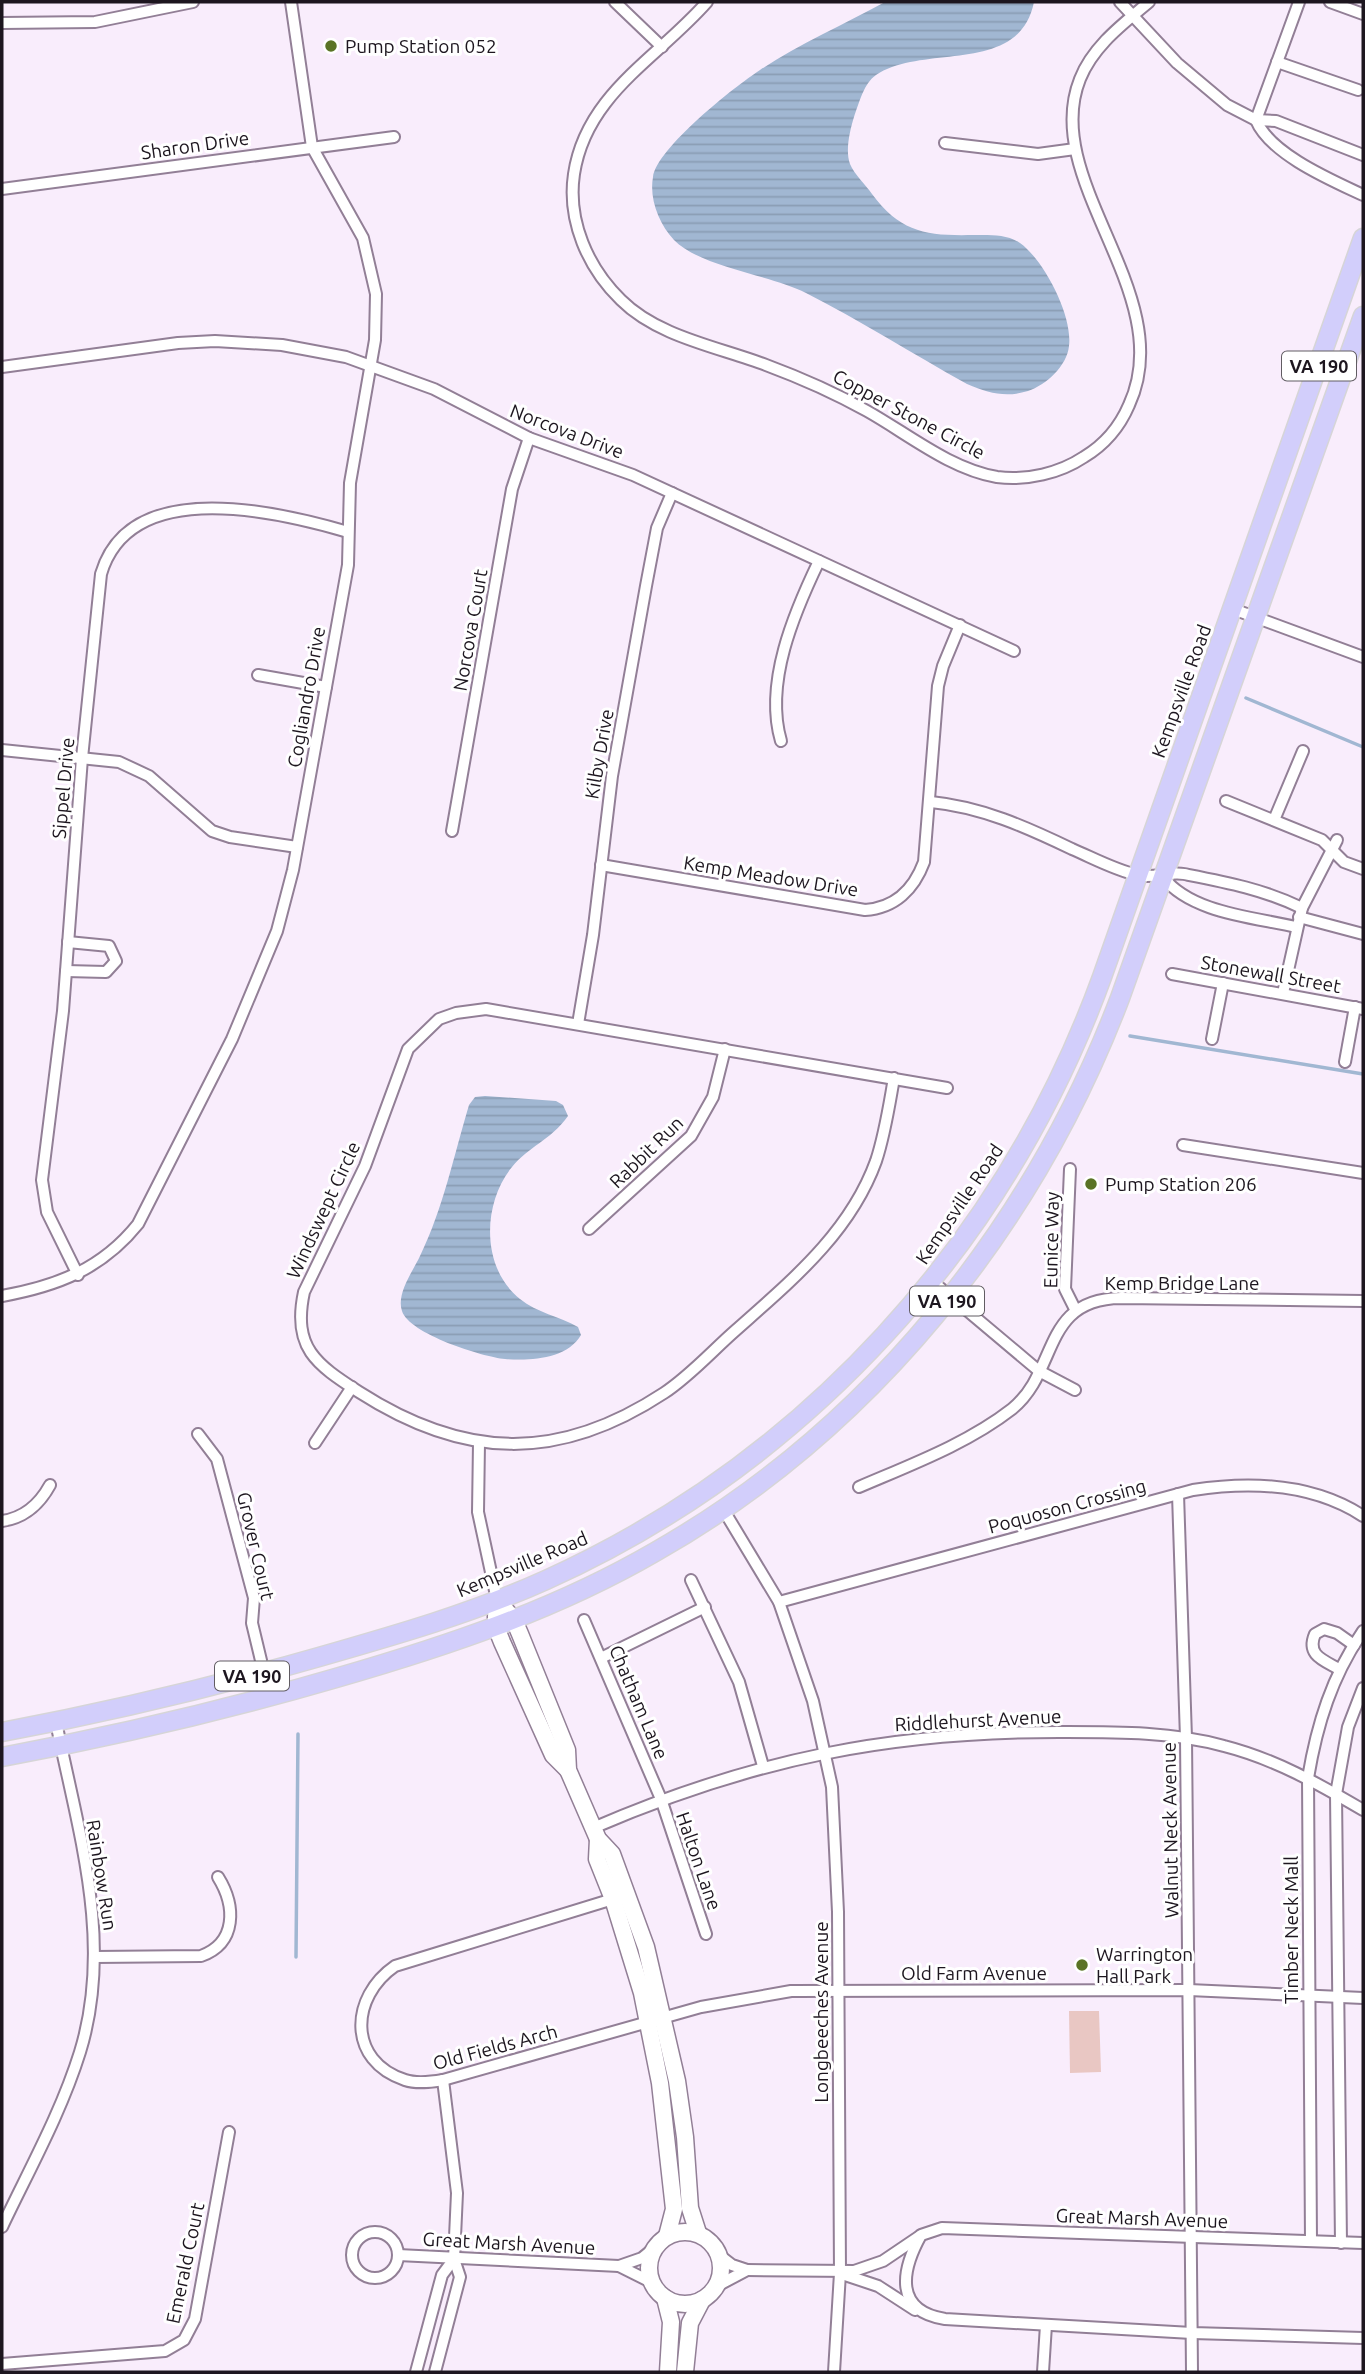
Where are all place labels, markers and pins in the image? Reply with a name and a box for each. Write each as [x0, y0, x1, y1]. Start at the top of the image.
place label: Pump Station 052 [345, 35, 497, 57]
marker: Pump Station 052 [323, 38, 339, 54]
place label: Pump Station 206 [1105, 1173, 1257, 1195]
marker: Pump Station 206 [1083, 1176, 1099, 1192]
place label: Warrington Hall Park [1096, 1943, 1193, 1987]
marker: Warrington Hall Park [1074, 1957, 1090, 1973]

